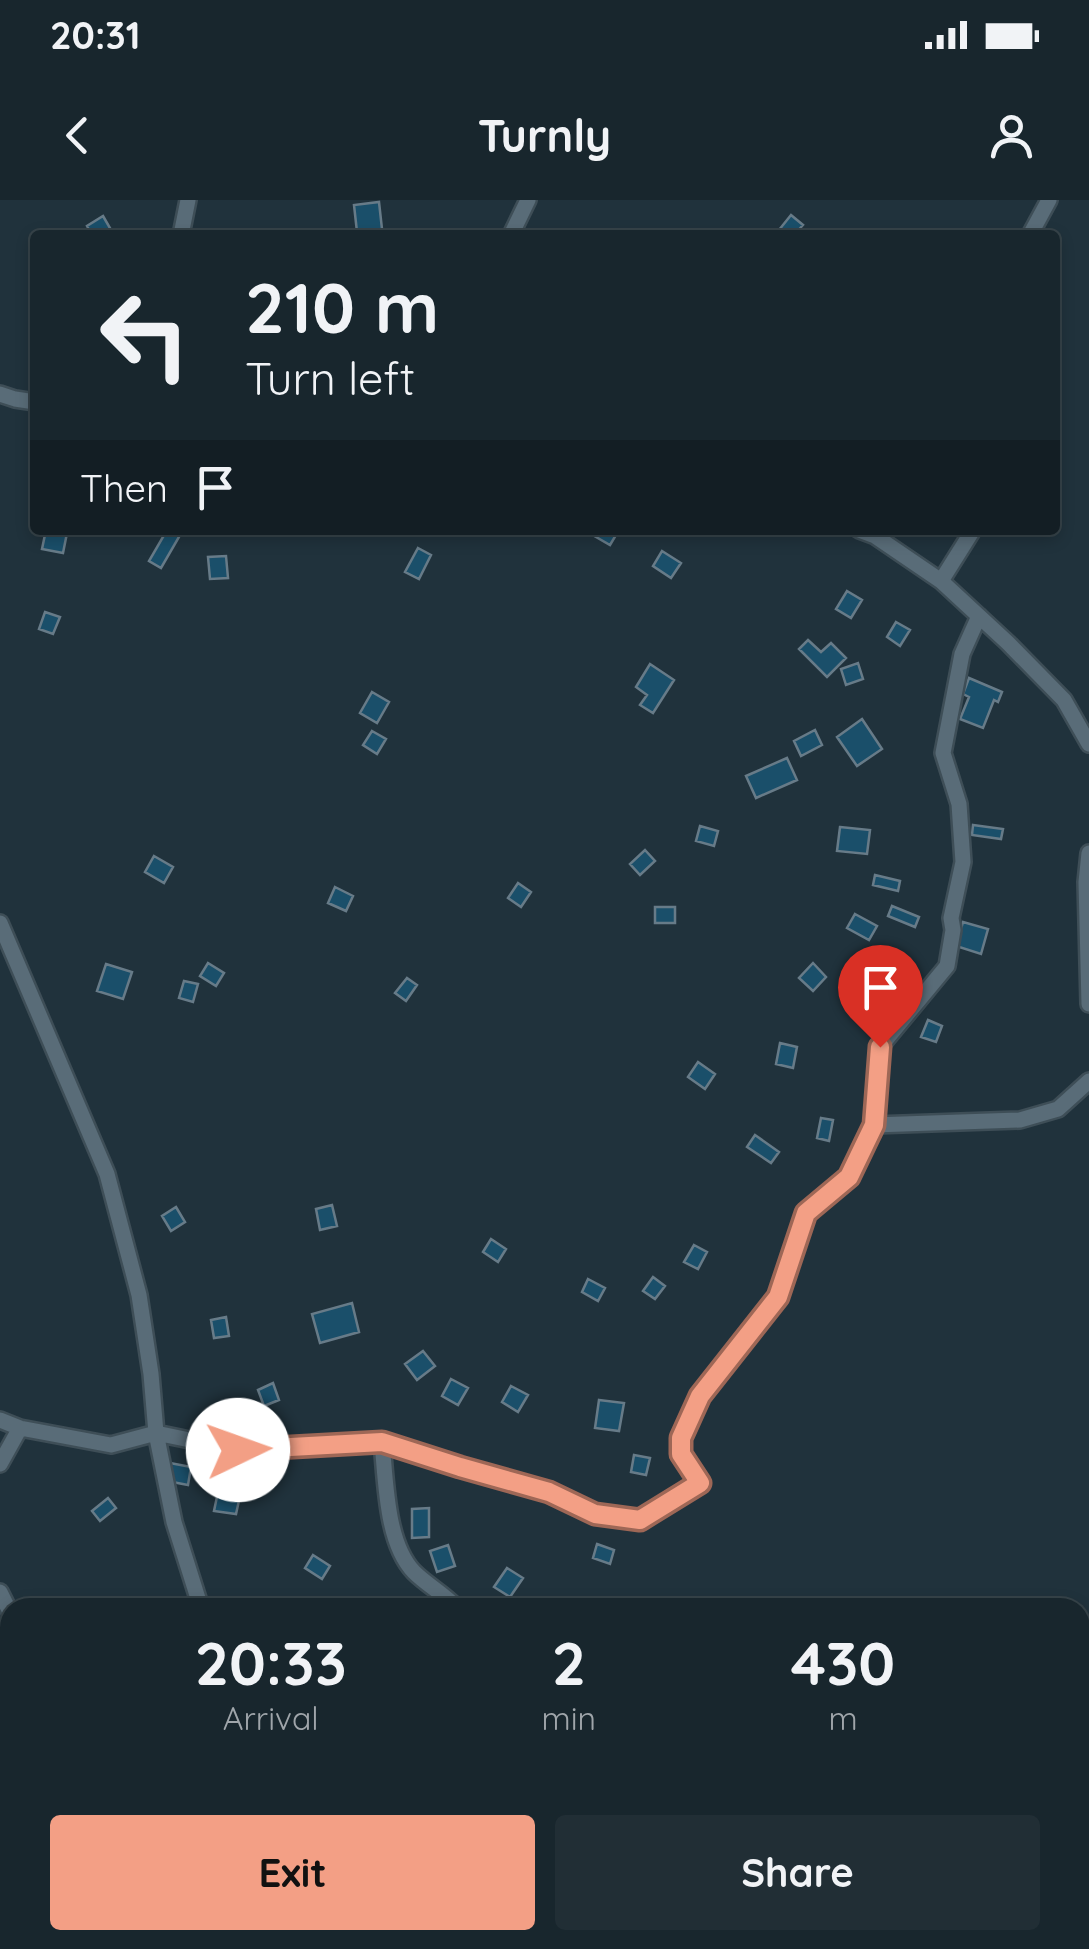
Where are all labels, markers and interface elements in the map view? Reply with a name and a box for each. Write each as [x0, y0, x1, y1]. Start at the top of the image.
text: 20:31 [50, 11, 141, 59]
text: Turnly [478, 107, 611, 163]
icon: back [50, 108, 105, 163]
icon: person [984, 108, 1039, 163]
text: 210 m [245, 263, 439, 351]
icon: left [80, 270, 210, 400]
text: Turn left [245, 350, 415, 406]
icon: arrive [188, 460, 243, 515]
text: Then [80, 464, 168, 512]
pin [838, 945, 923, 1048]
icon: arrive [853, 960, 908, 1015]
position arrow [186, 1398, 290, 1502]
text: 20:33 [195, 1625, 347, 1700]
text: 2 [552, 1625, 586, 1700]
text: 430 [791, 1625, 895, 1700]
text: Arrival [223, 1698, 319, 1738]
text: min [541, 1698, 596, 1738]
text: m [828, 1698, 858, 1738]
button: Exit [50, 1815, 535, 1930]
button: Share [555, 1815, 1040, 1930]

